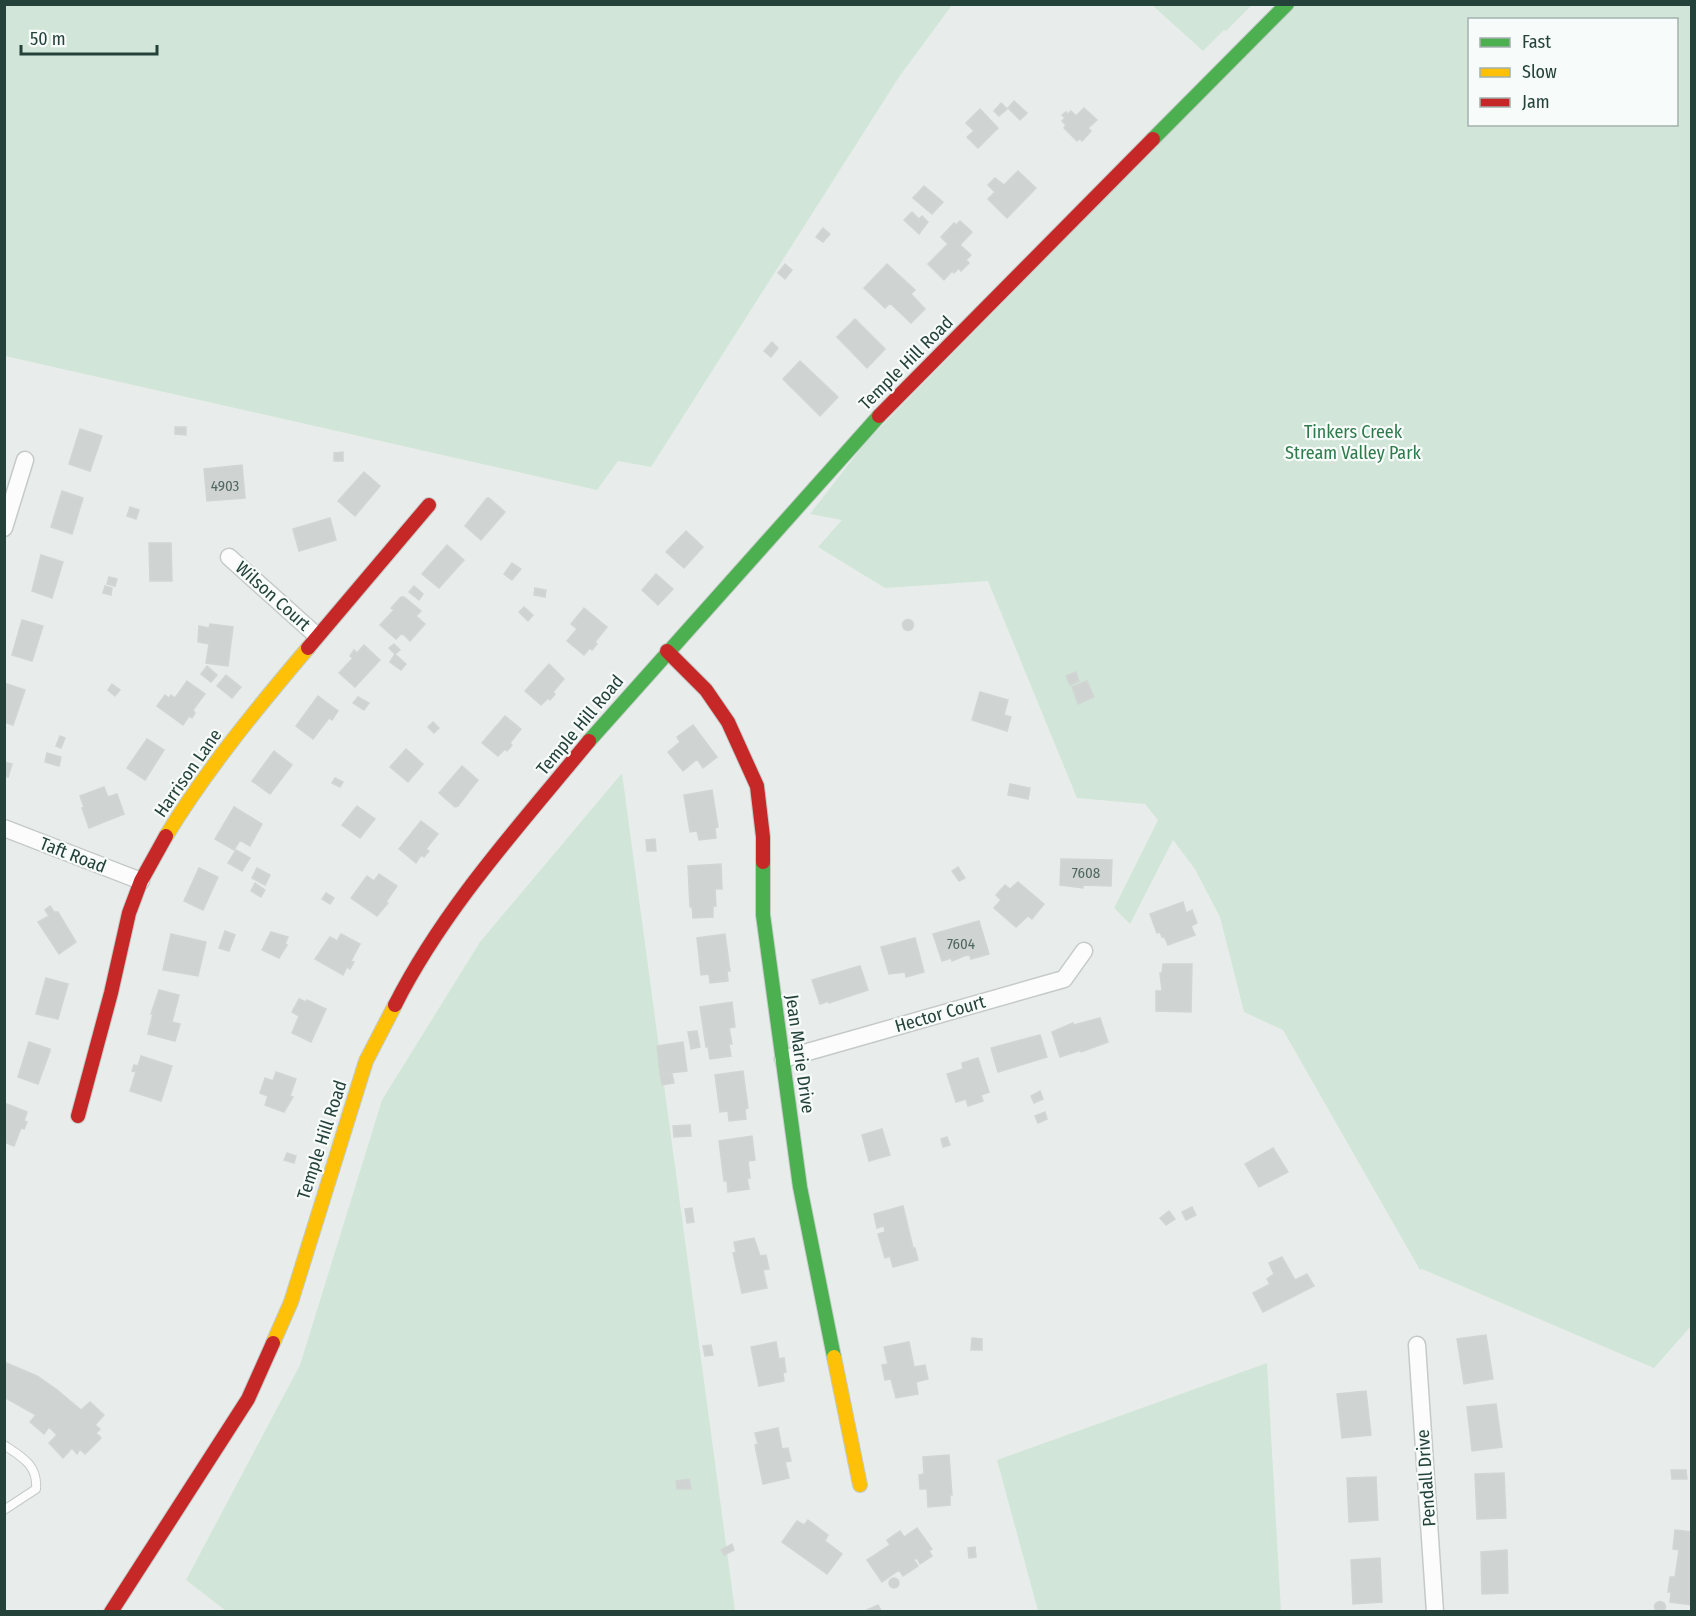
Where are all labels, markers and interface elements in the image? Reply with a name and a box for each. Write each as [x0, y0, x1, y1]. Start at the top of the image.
scale bar [21, 18, 158, 56]
legend [1468, 18, 1678, 126]
text: 50 m [30, 28, 66, 50]
text: Fast [1522, 31, 1551, 53]
text: Slow [1522, 61, 1557, 83]
text: Jam [1522, 91, 1550, 113]
street label: Temple Hill Road [854, 311, 958, 415]
park label: Tinkers Creek Stream Valley Park [1285, 421, 1421, 464]
house number: 4903 [211, 477, 240, 495]
street label: Wilson Court [231, 557, 315, 636]
street label: Temple Hill Road [532, 670, 628, 780]
street label: Harrison Lane [150, 725, 227, 821]
street label: Taft Road [37, 832, 109, 878]
house number: 7608 [1072, 864, 1100, 882]
house number: 7604 [947, 935, 975, 953]
street label: Hector Court [892, 991, 988, 1037]
street label: Jean Marie Drive [781, 993, 819, 1115]
street label: Temple Hill Road [292, 1078, 352, 1202]
street label: Pendall Drive [1412, 1429, 1440, 1527]

